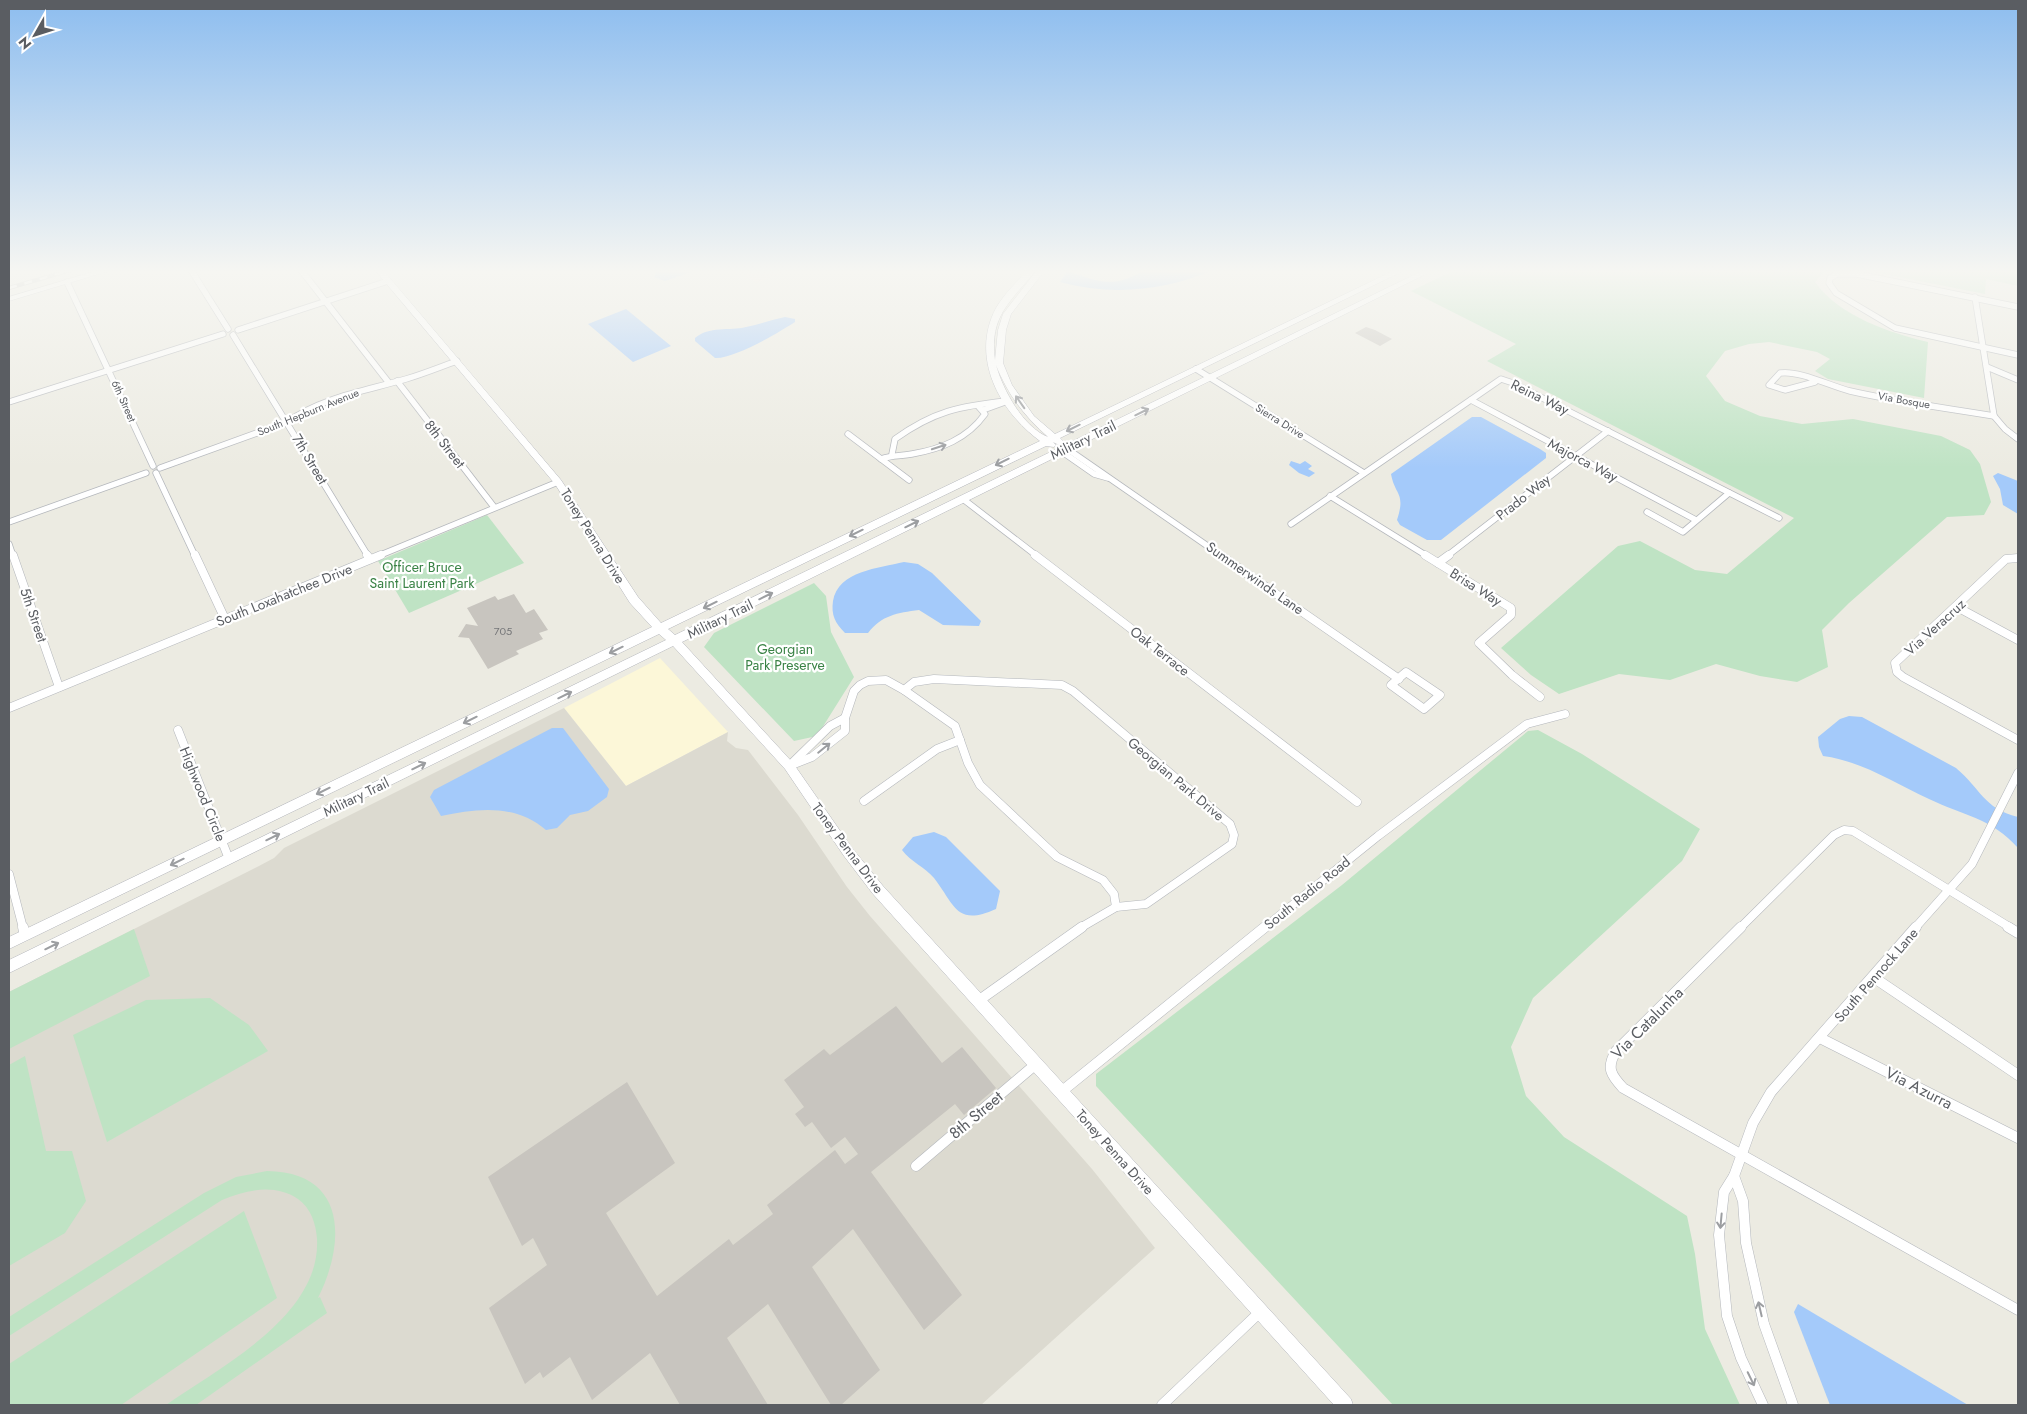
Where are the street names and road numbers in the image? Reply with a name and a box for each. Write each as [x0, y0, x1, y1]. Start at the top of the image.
street label: Reina Way [1508, 374, 1573, 420]
street label: 6th Street [108, 378, 140, 425]
street label: South Hepburn Avenue [255, 384, 362, 440]
street label: Via Bosque [1877, 388, 1932, 413]
street label: Sierra Drive [1252, 400, 1308, 443]
street label: Military Trail [1047, 415, 1119, 465]
street label: 8th Street [420, 416, 470, 473]
street label: 7th Street [287, 430, 333, 489]
street label: Majorca Way [1544, 433, 1622, 487]
street label: Prado Way [1492, 469, 1555, 525]
street label: Toney Penna Drive [556, 485, 630, 587]
street label: Summerwinds Lane [1202, 537, 1308, 619]
street label: South Loxahatchee Drive [213, 559, 355, 631]
street label: Brisa Way [1446, 563, 1507, 611]
street label: 5th Street [15, 585, 53, 645]
street label: Military Trail [684, 594, 756, 644]
street label: Via Veracruz [1900, 594, 1970, 660]
street label: Oak Terrace [1126, 621, 1194, 681]
street label: Georgian Park Drive [1123, 733, 1229, 825]
street label: Highwood Circle [175, 744, 231, 844]
street label: Military Trail [320, 772, 392, 822]
street label: Toney Penna Drive [807, 799, 889, 897]
street label: South Radio Road [1260, 852, 1354, 934]
street label: South Pennock Lane [1829, 924, 1923, 1026]
street label: Via Catalunha [1606, 982, 1688, 1064]
street label: Via Azurra [1881, 1061, 1957, 1115]
street label: 8th Street [944, 1086, 1008, 1144]
street label: Toney Penna Drive [1071, 1105, 1159, 1199]

